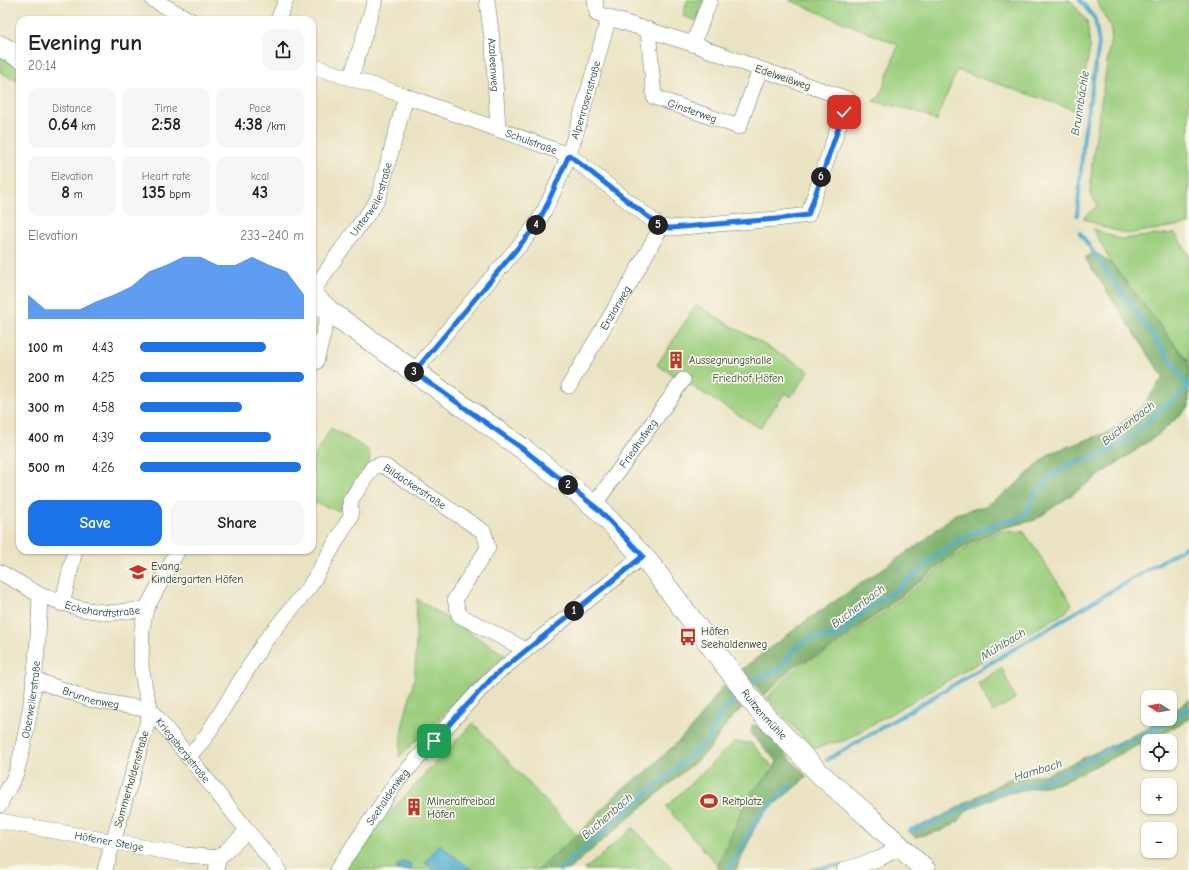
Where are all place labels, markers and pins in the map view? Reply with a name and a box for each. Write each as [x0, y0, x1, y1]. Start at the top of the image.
pin [827, 95, 861, 129]
pin: 6 [811, 167, 831, 187]
pin: 4 [526, 215, 546, 235]
pin: 5 [648, 215, 668, 235]
building icon: Aussegnungshalle [666, 350, 686, 370]
place label: Aussegnungshalle [689, 354, 772, 367]
pin: 3 [404, 362, 424, 382]
pin: 2 [558, 475, 578, 495]
place label: Evang. Kindergarten Höfen [151, 560, 243, 586]
school or university icon: Evang. Kindergarten Höfen [128, 562, 148, 582]
pin: 1 [564, 601, 584, 621]
place label: Höfen Seehaldenweg [701, 625, 767, 651]
bus stop icon: Höfen Seehaldenweg [678, 627, 698, 647]
pin [417, 724, 451, 758]
sports icon: Reitplatz [699, 791, 719, 811]
place label: Mineralfreibad Höfen [427, 795, 495, 821]
place label: Reitplatz [722, 795, 762, 808]
building icon: Mineralfreibad Höfen [404, 797, 424, 817]

